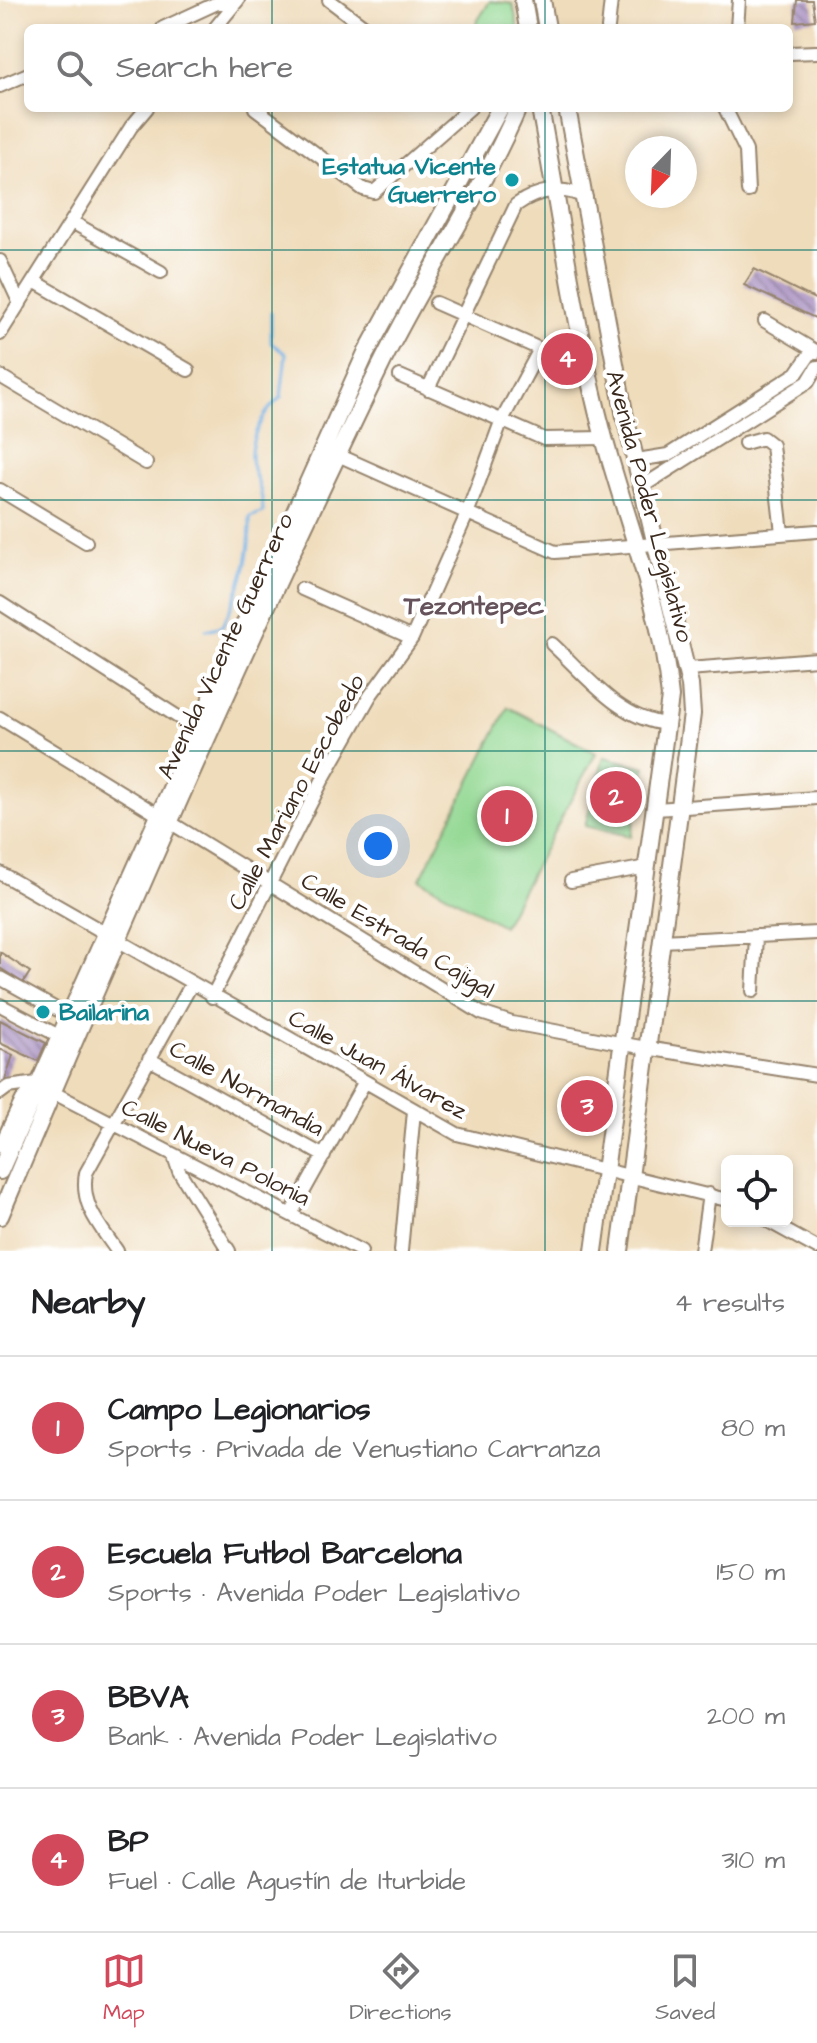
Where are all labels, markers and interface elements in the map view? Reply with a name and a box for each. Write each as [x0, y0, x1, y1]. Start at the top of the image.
search box [24, 24, 793, 112]
icon: search [52, 46, 96, 90]
text: Search here [116, 47, 293, 89]
north arrow [625, 136, 697, 208]
place label: Estatua Vicente Guerrero [323, 150, 497, 212]
marker: Estatua Vicente Guerrero [503, 171, 521, 189]
pin: 4 [541, 329, 593, 389]
street label: Avenida Poder Legislativo [595, 366, 702, 647]
street label: Avenida Vicente Guerrero [149, 508, 303, 785]
district label: Tezontepec [403, 588, 545, 624]
street label: Calle Mariano Escobedo [220, 668, 374, 916]
pin: 2 [590, 767, 642, 827]
pin: 1 [481, 786, 533, 846]
your location [358, 826, 398, 866]
street label: Calle Estrada Cajigal [294, 865, 501, 1008]
place label: Bailarina [59, 996, 150, 1030]
street label: Calle Juan Álvarez [282, 1002, 473, 1128]
marker: Bailarina [34, 1003, 52, 1021]
street label: Calle Normandia [163, 1032, 330, 1145]
pin: 3 [561, 1076, 613, 1136]
street label: Calle Nueva Polonia [115, 1091, 316, 1215]
map controls [721, 1155, 793, 1227]
button: locate [721, 1155, 793, 1227]
text: Nearby [32, 1279, 146, 1327]
text: 4 results [675, 1285, 785, 1321]
text: Campo Legionarios [108, 1389, 371, 1431]
text: 1 [56, 1410, 60, 1446]
text: 80 m [721, 1410, 785, 1446]
text: Sports · Privada de Venustiano Carranza [108, 1431, 601, 1467]
text: Escuela Futbol Barcelona [108, 1533, 462, 1575]
text: 2 [51, 1554, 65, 1590]
text: 150 m [716, 1554, 785, 1590]
text: Sports · Avenida Poder Legislativo [108, 1575, 520, 1611]
text: BBVA [108, 1677, 189, 1719]
text: 3 [51, 1698, 65, 1734]
text: 200 m [707, 1698, 785, 1734]
text: Bank · Avenida Poder Legislativo [108, 1719, 497, 1755]
text: BP [108, 1821, 148, 1863]
text: 4 [49, 1842, 67, 1878]
text: 310 m [721, 1842, 785, 1878]
text: Fuel · Calle Agustín de Iturbide [108, 1863, 466, 1899]
tab: Map [102, 1949, 146, 2028]
tab: Directions [349, 1949, 452, 2028]
tab: Saved [655, 1949, 715, 2028]

